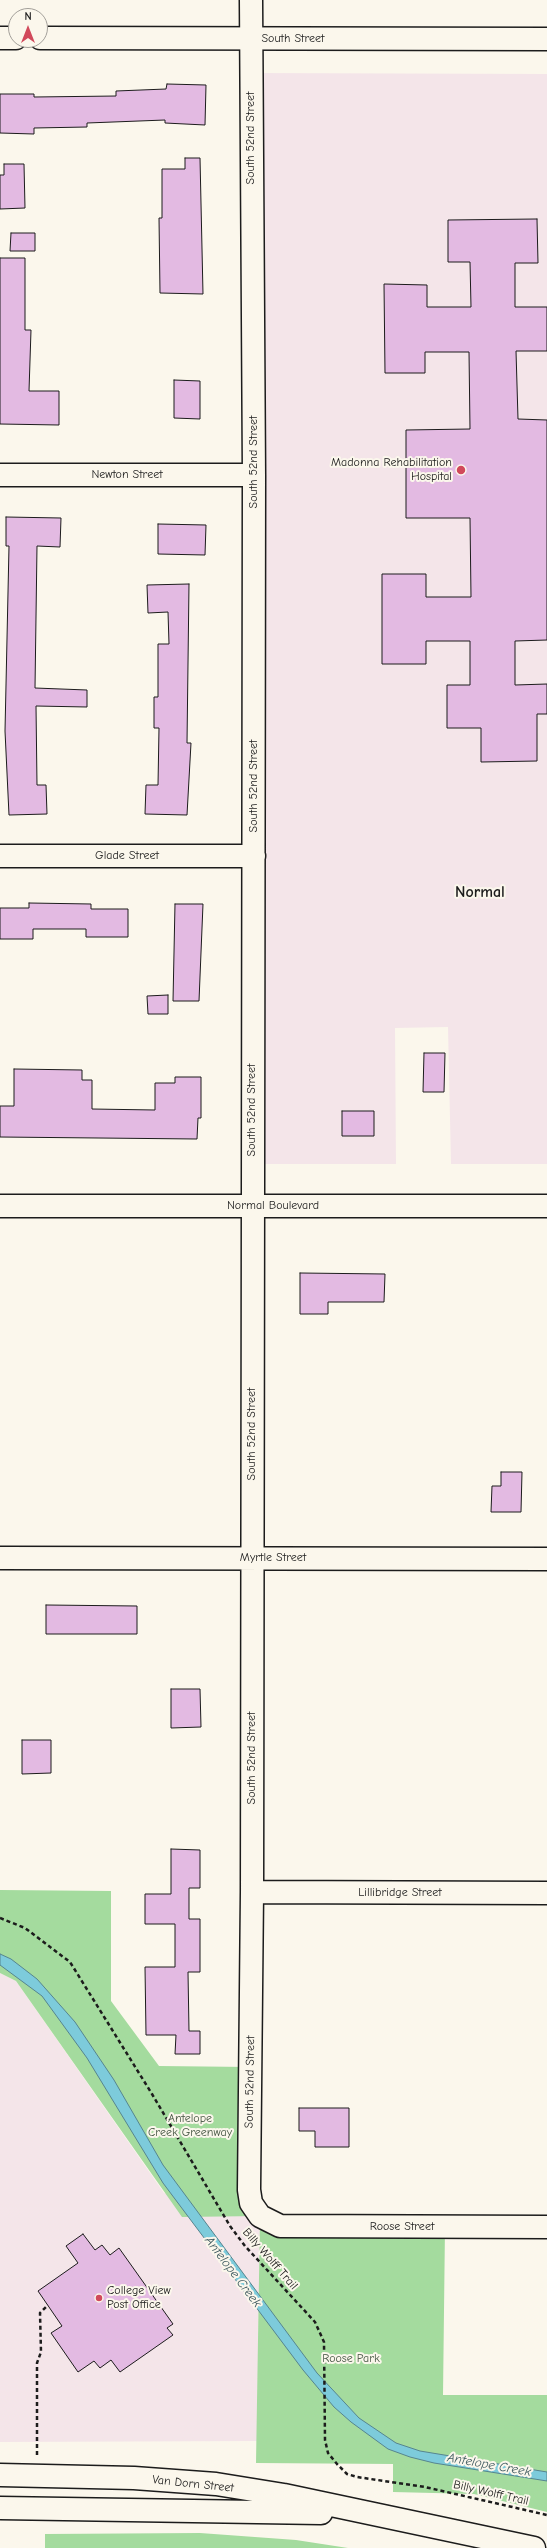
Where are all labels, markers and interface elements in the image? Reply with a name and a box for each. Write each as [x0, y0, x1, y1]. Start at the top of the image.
north arrow [8, 8, 48, 48]
text: N [24, 10, 32, 23]
street label: South Street [261, 32, 325, 46]
street label: South 52nd Street [244, 92, 258, 184]
street label: South 52nd Street [247, 416, 261, 508]
place label: Madonna Rehabilitation Hospital [331, 456, 452, 484]
marker: Madonna Rehabilitation Hospital [455, 464, 467, 476]
street label: Newton Street [91, 468, 163, 482]
street label: South 52nd Street [247, 740, 261, 832]
street label: Glade Street [95, 849, 159, 863]
district label: Normal [455, 882, 505, 902]
street label: South 52nd Street [245, 1064, 259, 1156]
street label: Normal Boulevard [227, 1199, 319, 1213]
street label: South 52nd Street [245, 1388, 259, 1480]
street label: Myrtle Street [240, 1551, 306, 1565]
street label: South 52nd Street [245, 1712, 259, 1804]
street label: Lillibridge Street [358, 1886, 442, 1900]
street label: South 52nd Street [242, 2035, 258, 2129]
park label: Antelope Creek Greenway [148, 2112, 232, 2140]
street label: Roose Street [370, 2220, 434, 2234]
street label: Billy Wolff Trail [239, 2225, 301, 2293]
water label: Antelope Creek [201, 2233, 265, 2311]
place label: College View Post Office [107, 2284, 171, 2312]
marker: College View Post Office [94, 2293, 104, 2303]
park label: Roose Park [322, 2352, 380, 2366]
water label: Antelope Creek [446, 2450, 532, 2480]
street label: Van Dorn Street [152, 2473, 234, 2495]
street label: Billy Wolff Trail [452, 2477, 530, 2509]

